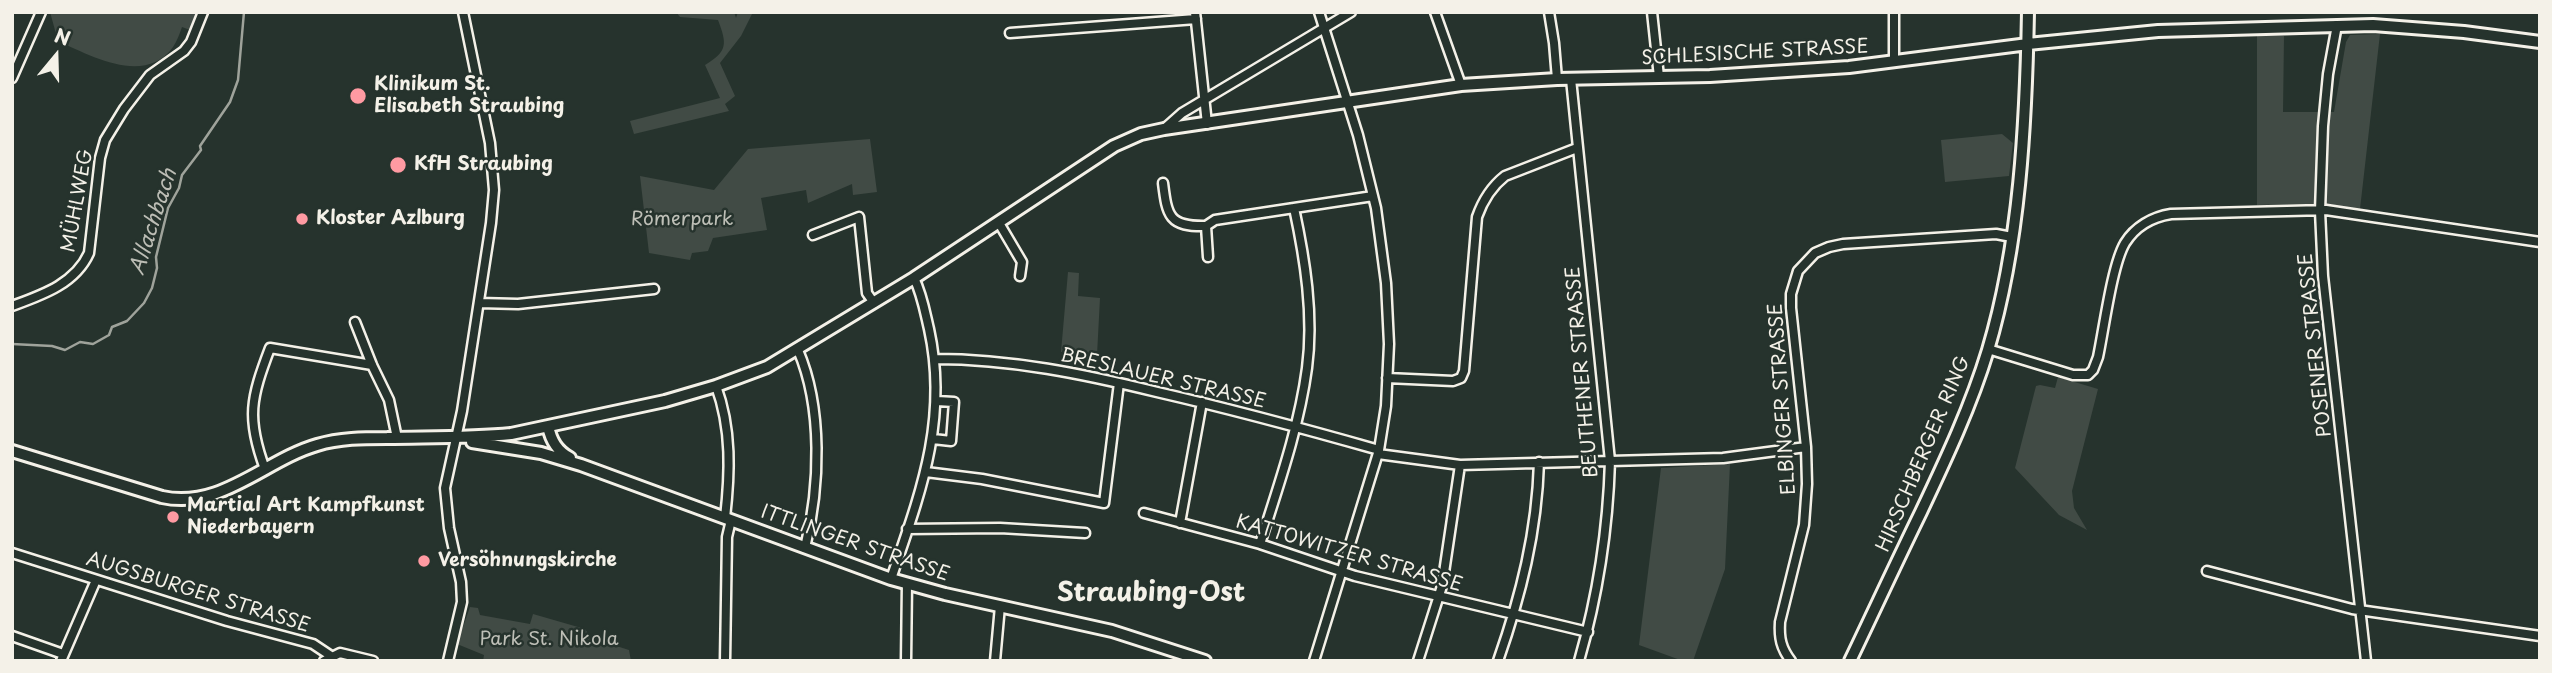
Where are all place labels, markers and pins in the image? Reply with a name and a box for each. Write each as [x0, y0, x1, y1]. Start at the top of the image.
place label: Klinikum St. Elisabeth Straubing [374, 74, 564, 118]
marker: Klinikum St. Elisabeth Straubing [348, 86, 368, 106]
place label: KfH Straubing [414, 154, 553, 176]
marker: KfH Straubing [388, 155, 408, 175]
place label: Kloster Azlburg [316, 208, 465, 230]
marker: Kloster Azlburg [294, 211, 310, 227]
place label: Martial Art Kampfkunst Niederbayern [187, 495, 425, 539]
marker: Martial Art Kampfkunst Niederbayern [165, 509, 181, 525]
place label: Versöhnungskirche [438, 550, 617, 572]
marker: Versöhnungskirche [416, 553, 432, 569]

